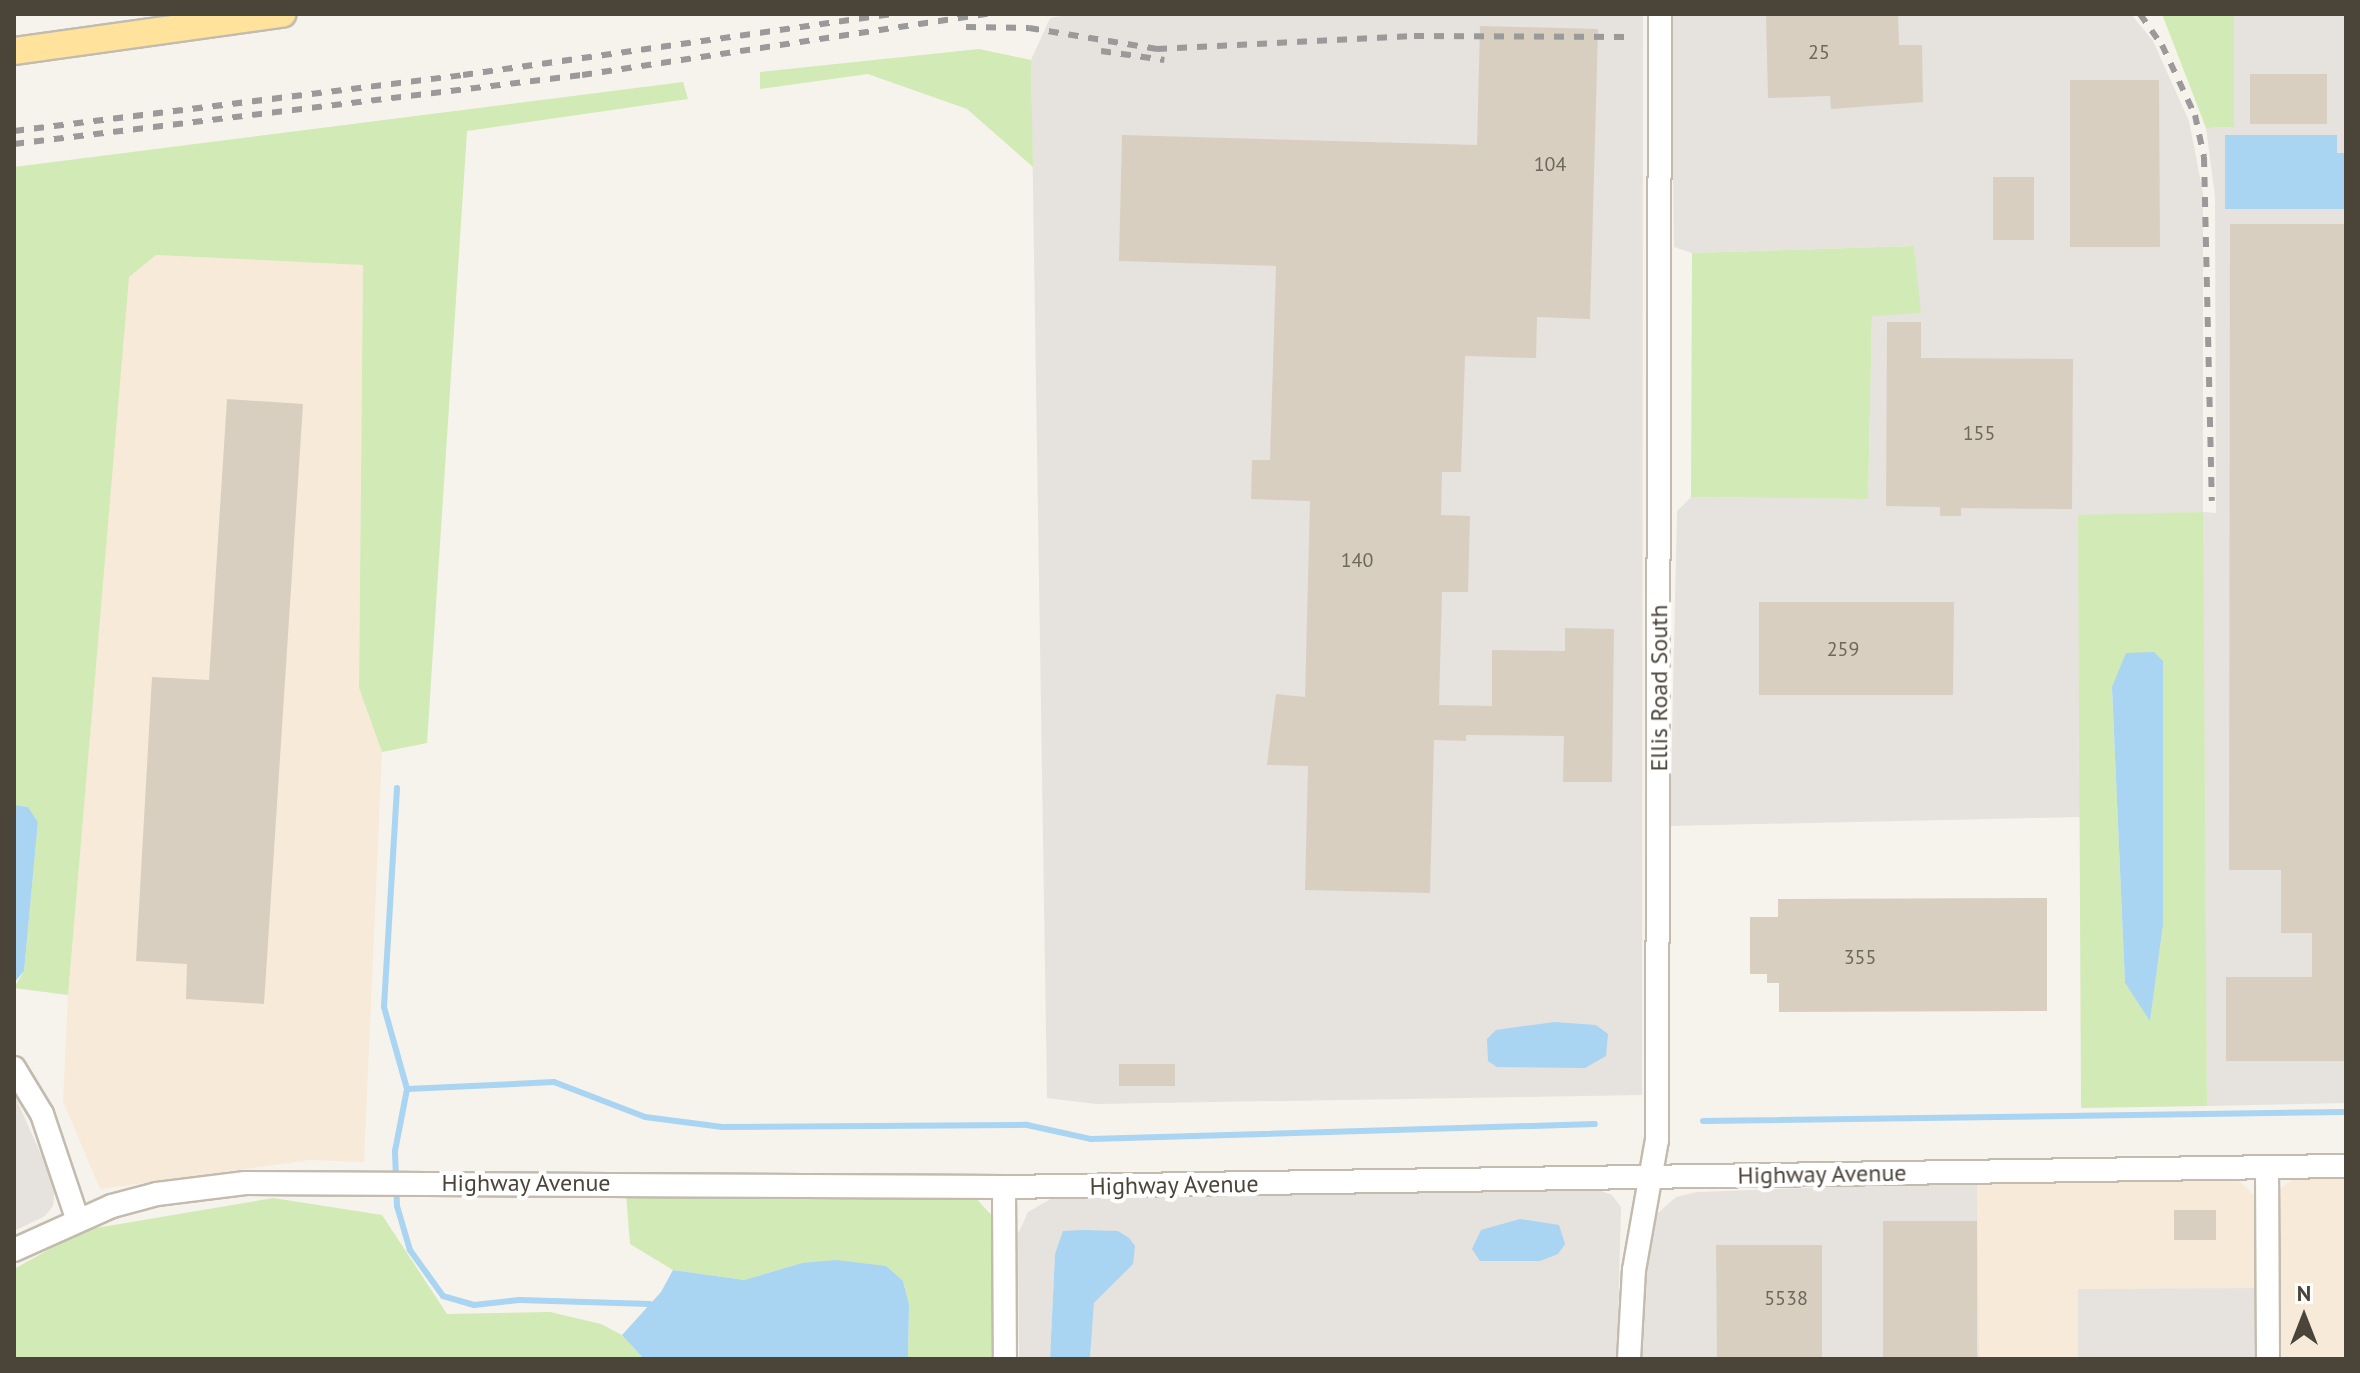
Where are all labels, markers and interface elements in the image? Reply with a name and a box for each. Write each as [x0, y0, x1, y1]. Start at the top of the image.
house number: 25 [1808, 40, 1830, 64]
house number: 104 [1534, 152, 1566, 176]
house number: 155 [1963, 421, 1995, 445]
house number: 140 [1341, 548, 1373, 572]
street label: Ellis Road South [1645, 605, 1673, 771]
house number: 259 [1827, 637, 1859, 661]
house number: 355 [1844, 945, 1876, 969]
street label: Highway Avenue [1736, 1158, 1908, 1190]
street label: Highway Avenue [441, 1169, 611, 1197]
street label: Highway Avenue [1088, 1169, 1260, 1201]
north arrow [2264, 1277, 2344, 1357]
text: N [2297, 1279, 2311, 1307]
house number: 5538 [1764, 1286, 1808, 1310]

